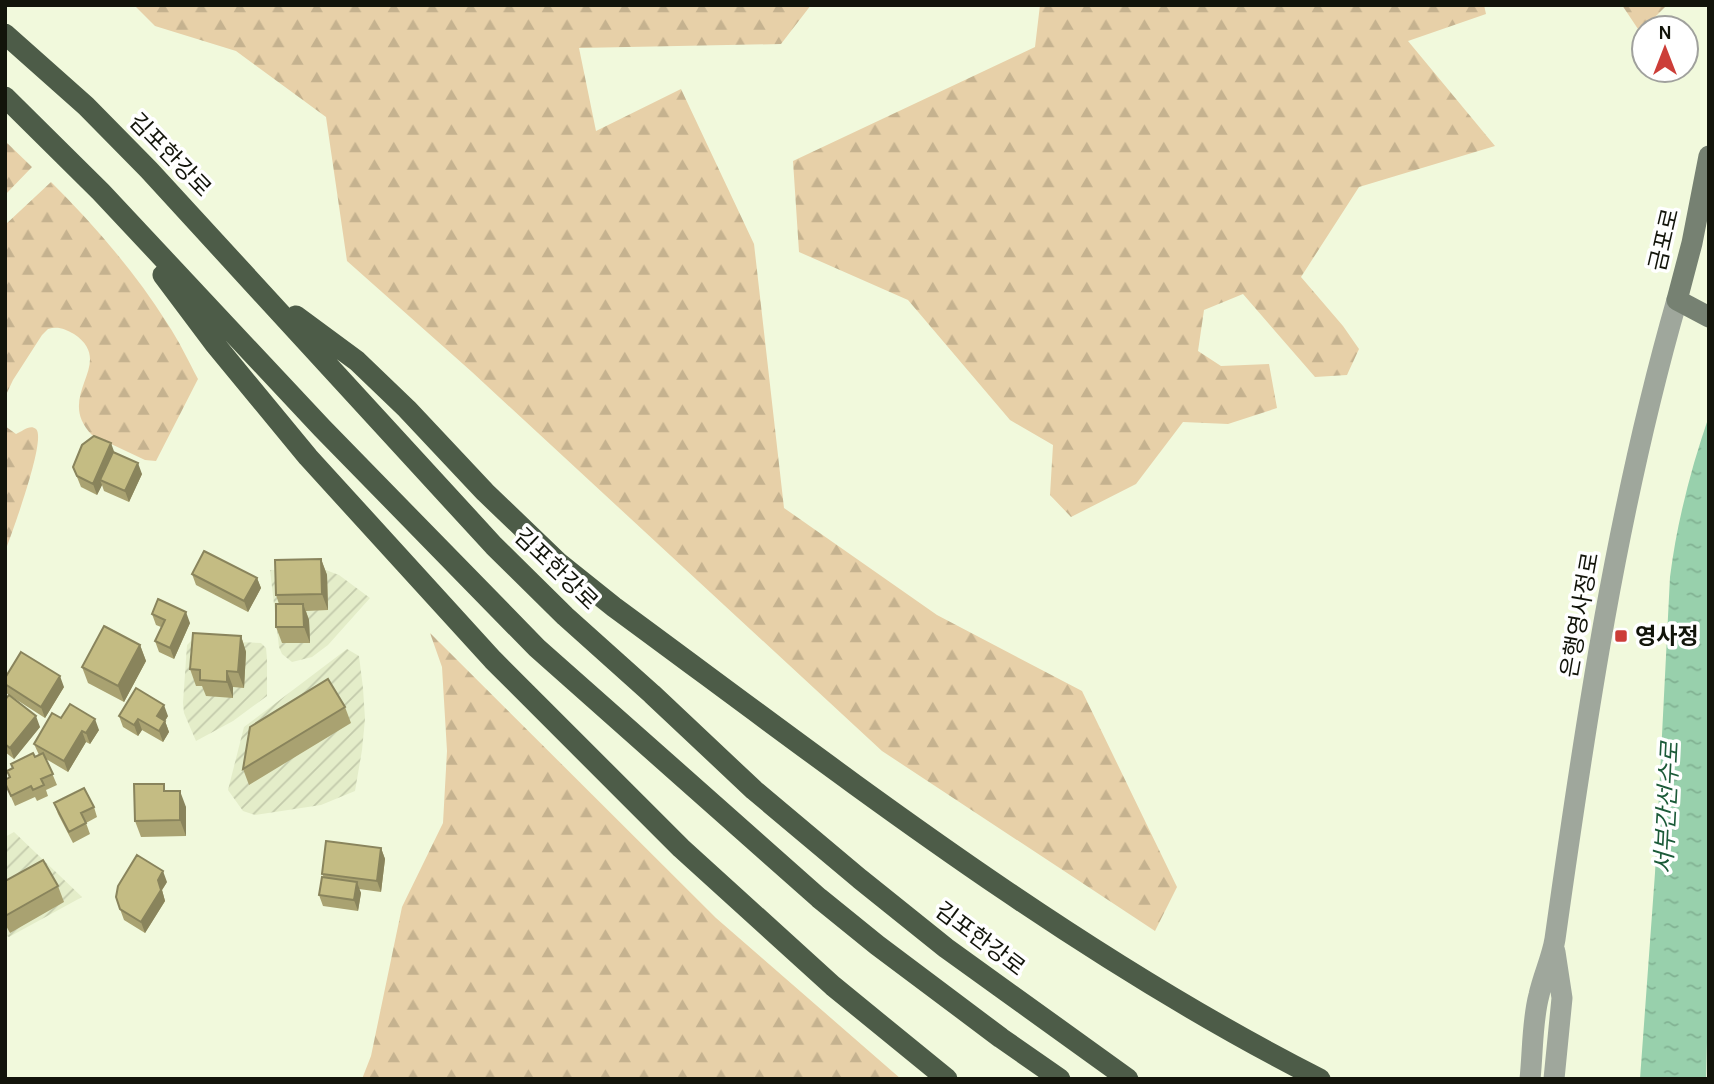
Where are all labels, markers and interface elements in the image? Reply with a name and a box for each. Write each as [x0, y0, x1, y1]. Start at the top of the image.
north arrow [1630, 14, 1700, 84]
text: N [1658, 22, 1672, 44]
street label: 김포한강로 [124, 108, 216, 202]
street label: 금포로 [1644, 206, 1684, 274]
street label: 김포한강로 [509, 523, 603, 615]
street label: 은행영사정로 [1556, 550, 1604, 680]
place label: 영사정 [1635, 623, 1698, 650]
marker: 영사정 [1613, 628, 1629, 644]
water label: 서부간선수로 [1650, 740, 1684, 875]
street label: 김포한강로 [930, 896, 1030, 982]

